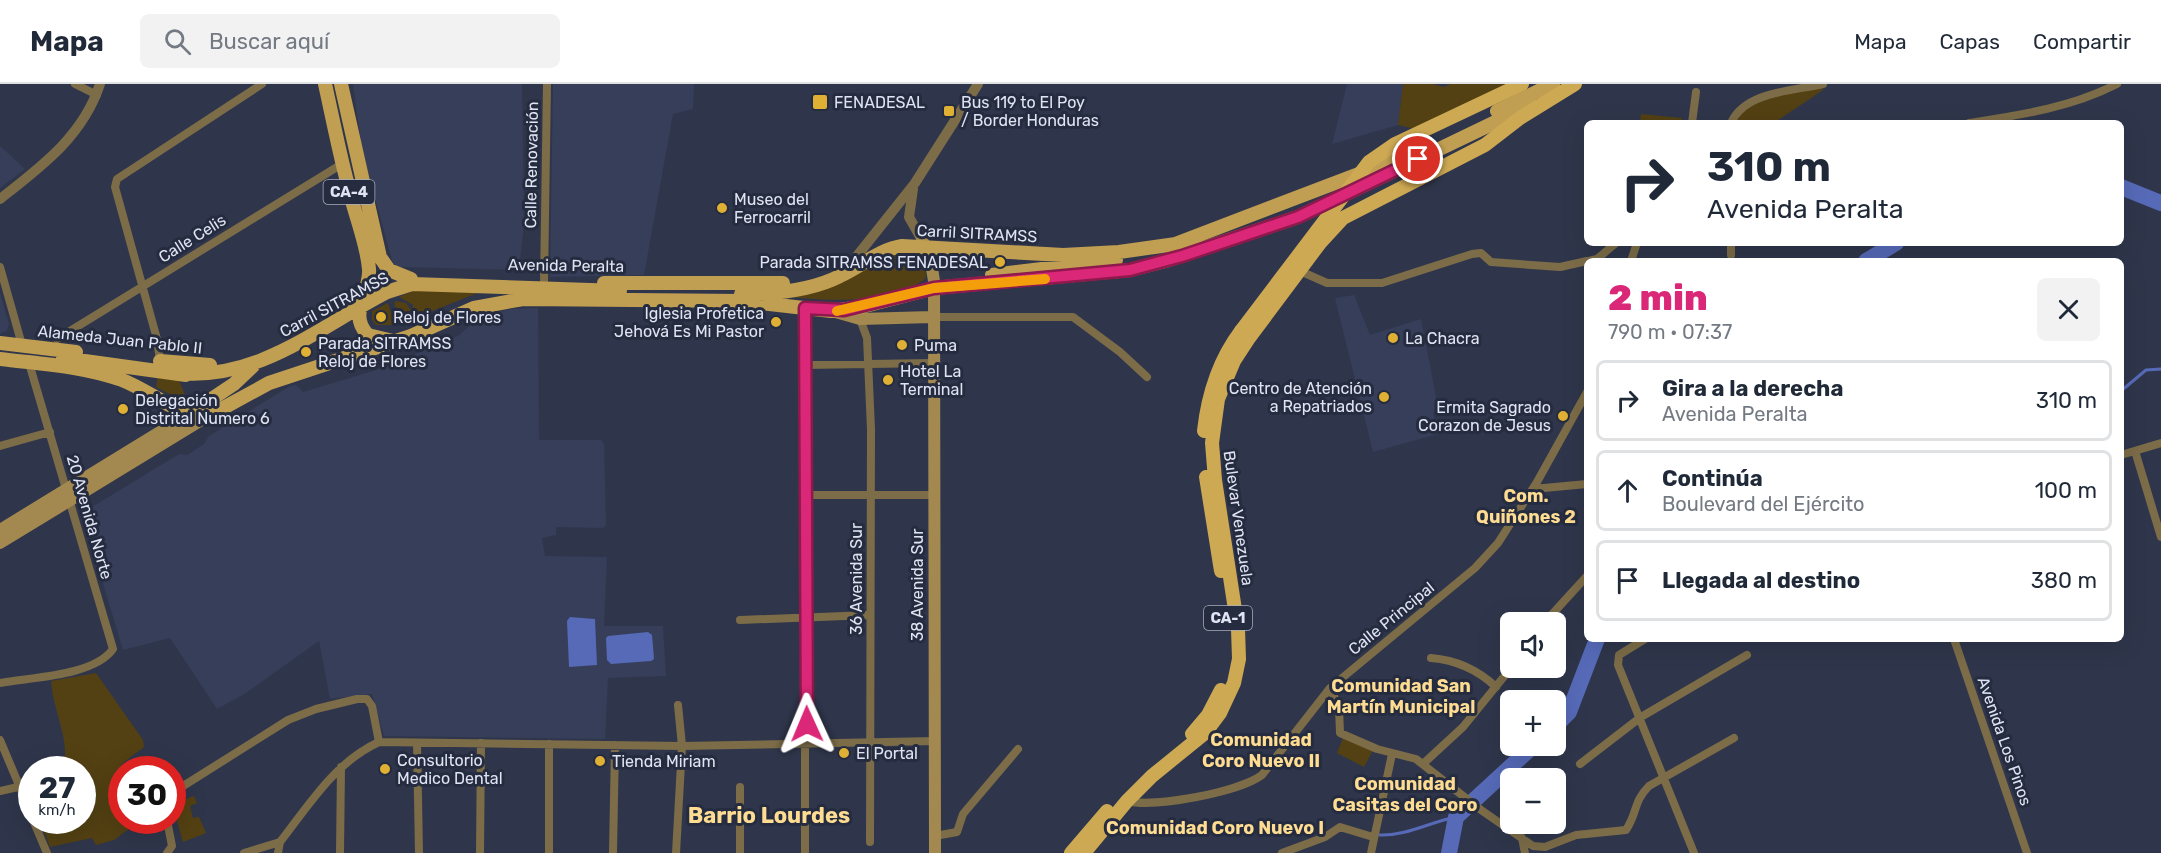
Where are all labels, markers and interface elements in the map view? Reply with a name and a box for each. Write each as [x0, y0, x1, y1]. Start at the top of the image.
search box [140, 14, 560, 68]
text: Mapa [30, 25, 104, 58]
icon: search [161, 25, 194, 58]
text: Buscar aquí [209, 28, 329, 55]
text: Mapa [1854, 29, 1907, 54]
text: Capas [1940, 29, 2000, 54]
text: Compartir [2033, 29, 2131, 54]
marker: FENADESAL [811, 93, 829, 111]
place label: FENADESAL [834, 93, 925, 112]
place label: Bus 119 to El Poy / Border Honduras [961, 93, 1099, 130]
street label: Calle Renovación [521, 101, 542, 229]
marker: Bus 119 to El Poy / Border Honduras [942, 104, 956, 118]
pin [1392, 133, 1443, 184]
icon: arrive [1401, 142, 1434, 175]
text: 310 m [1707, 142, 1831, 192]
icon: right [1608, 144, 1686, 222]
road number: CA-4 [324, 180, 374, 204]
place label: Museo del Ferrocarril [734, 190, 811, 227]
text: Avenida Peralta [1707, 193, 1904, 225]
marker: Museo del Ferrocarril [715, 201, 729, 215]
street label: Calle Celis [155, 210, 229, 267]
street label: Carril SITRAMSS [916, 221, 1038, 246]
place label: Parada SITRAMSS FENADESAL [760, 253, 988, 272]
street label: Avenida Peralta [508, 255, 624, 276]
marker: Parada SITRAMSS FENADESAL [993, 255, 1007, 269]
street label: Carril SITRAMSS [276, 268, 392, 341]
text: 2 min [1608, 276, 1708, 319]
button: close [2037, 278, 2100, 341]
place label: Iglesia Profetica Jehová Es Mi Pastor [614, 304, 764, 341]
place label: Reloj de Flores [393, 308, 501, 327]
marker: Reloj de Flores [374, 310, 388, 324]
marker: Iglesia Profetica Jehová Es Mi Pastor [769, 315, 783, 329]
text: 790 m · 07:37 [1608, 320, 1732, 344]
street label: Alameda Juan Pablo II [37, 321, 203, 358]
place label: La Chacra [1405, 329, 1480, 348]
marker: La Chacra [1386, 331, 1400, 345]
place label: Parada SITRAMSS Reloj de Flores [318, 334, 451, 371]
place label: Puma [914, 336, 957, 355]
marker: Puma [895, 338, 909, 352]
marker: Parada SITRAMSS Reloj de Flores [299, 345, 313, 359]
place label: Hotel La Terminal [900, 362, 963, 399]
marker: Hotel La Terminal [881, 373, 895, 387]
text: Gira a la derecha [1662, 375, 1843, 402]
place label: Centro de Atención a Repatriados [1229, 379, 1372, 416]
icon: right [1611, 384, 1644, 417]
text: 310 m [2036, 387, 2097, 414]
marker: Centro de Atención a Repatriados [1377, 390, 1391, 404]
place label: Delegación Distrital Numero 6 [135, 391, 270, 428]
place label: Ermita Sagrado Corazon de Jesus [1418, 398, 1551, 435]
marker: Delegación Distrital Numero 6 [116, 402, 130, 416]
text: Avenida Peralta [1662, 402, 1808, 426]
marker: Ermita Sagrado Corazon de Jesus [1556, 409, 1570, 423]
street label: Bulevar Venezuela [1220, 449, 1257, 587]
street label: 20 Avenida Norte [63, 453, 116, 581]
text: Continúa [1662, 465, 1763, 492]
icon: ahead [1611, 474, 1644, 507]
text: 100 m [2035, 477, 2097, 504]
district label: Com. Quiñones 2 [1476, 485, 1576, 528]
text: Boulevard del Ejército [1662, 492, 1865, 516]
street label: 36 Avenida Sur [847, 523, 866, 635]
street label: 38 Avenida Sur [908, 529, 927, 641]
icon: arrive [1611, 564, 1644, 597]
text: Llegada al destino [1662, 567, 1860, 594]
text: 380 m [2031, 567, 2097, 594]
street label: Calle Principal [1345, 578, 1438, 659]
road number: CA-1 [1204, 606, 1252, 630]
map controls [1500, 612, 1566, 834]
button: sound [1500, 612, 1566, 678]
street label: Avenida Los Pinos [1974, 674, 2035, 808]
district label: Comunidad San Martín Municipal [1327, 675, 1475, 718]
button: + [1500, 690, 1566, 756]
position arrow [775, 692, 839, 756]
district label: Comunidad Coro Nuevo II [1202, 729, 1320, 772]
place label: El Portal [856, 744, 918, 763]
marker: El Portal [837, 746, 851, 760]
place label: Consultorio Medico Dental [397, 751, 503, 788]
place label: Tienda Miriam [612, 752, 716, 771]
marker: Tienda Miriam [593, 754, 607, 768]
speed limit sign: 30 [108, 756, 186, 834]
marker: Consultorio Medico Dental [378, 762, 392, 776]
button: − [1500, 768, 1566, 834]
text: 27 [39, 770, 75, 806]
district label: Comunidad Casitas del Coro [1333, 773, 1477, 816]
text: km/h [38, 801, 76, 819]
district label: Barrio Lourdes [688, 802, 850, 829]
district label: Comunidad Coro Nuevo I [1106, 817, 1324, 839]

